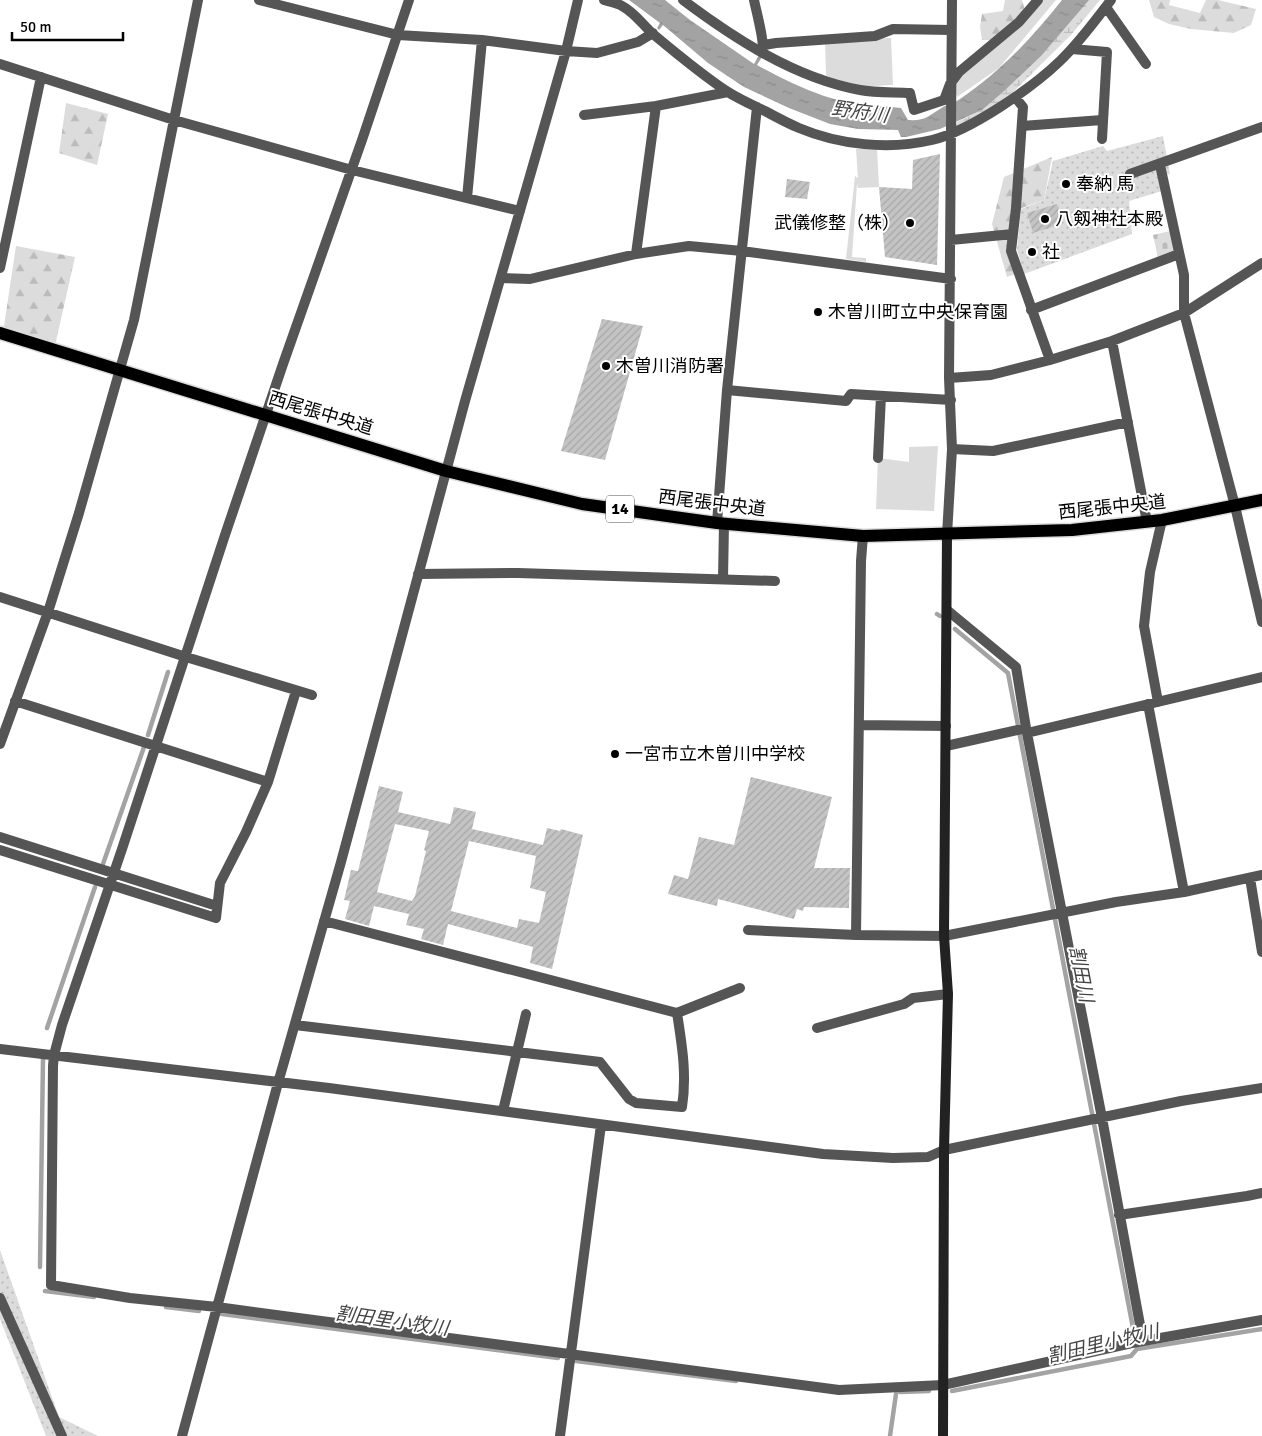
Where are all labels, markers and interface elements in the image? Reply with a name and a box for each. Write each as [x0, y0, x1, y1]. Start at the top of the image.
scale bar [12, 10, 124, 42]
text: 50 m [20, 18, 51, 36]
water label: 野府川 [830, 96, 892, 128]
place label: 奉納 馬 [1076, 173, 1134, 195]
marker: 奉納 馬 [1060, 178, 1072, 190]
place label: 八剱神社本殿 [1055, 208, 1163, 230]
place label: 武儀修整（株） [774, 212, 900, 234]
marker: 八剱神社本殿 [1039, 213, 1051, 225]
marker: 武儀修整（株） [904, 217, 916, 229]
place label: 社 [1042, 241, 1060, 263]
marker: 社 [1026, 246, 1038, 258]
place label: 木曽川町立中央保育園 [828, 301, 1008, 323]
marker: 木曽川町立中央保育園 [812, 306, 824, 318]
place label: 木曽川消防署 [616, 355, 724, 377]
marker: 木曽川消防署 [600, 360, 612, 372]
street label: 西尾張中央道 [266, 387, 376, 439]
street label: 西尾張中央道 [657, 486, 767, 520]
street label: 西尾張中央道 [1057, 490, 1167, 524]
road number: 14 [606, 496, 634, 522]
place label: 一宮市立木曽川中学校 [625, 743, 805, 765]
marker: 一宮市立木曽川中学校 [609, 748, 621, 760]
water label: 割田川 [1064, 944, 1099, 1006]
water label: 割田里小牧川 [334, 1301, 452, 1341]
water label: 割田里小牧川 [1045, 1319, 1163, 1369]

